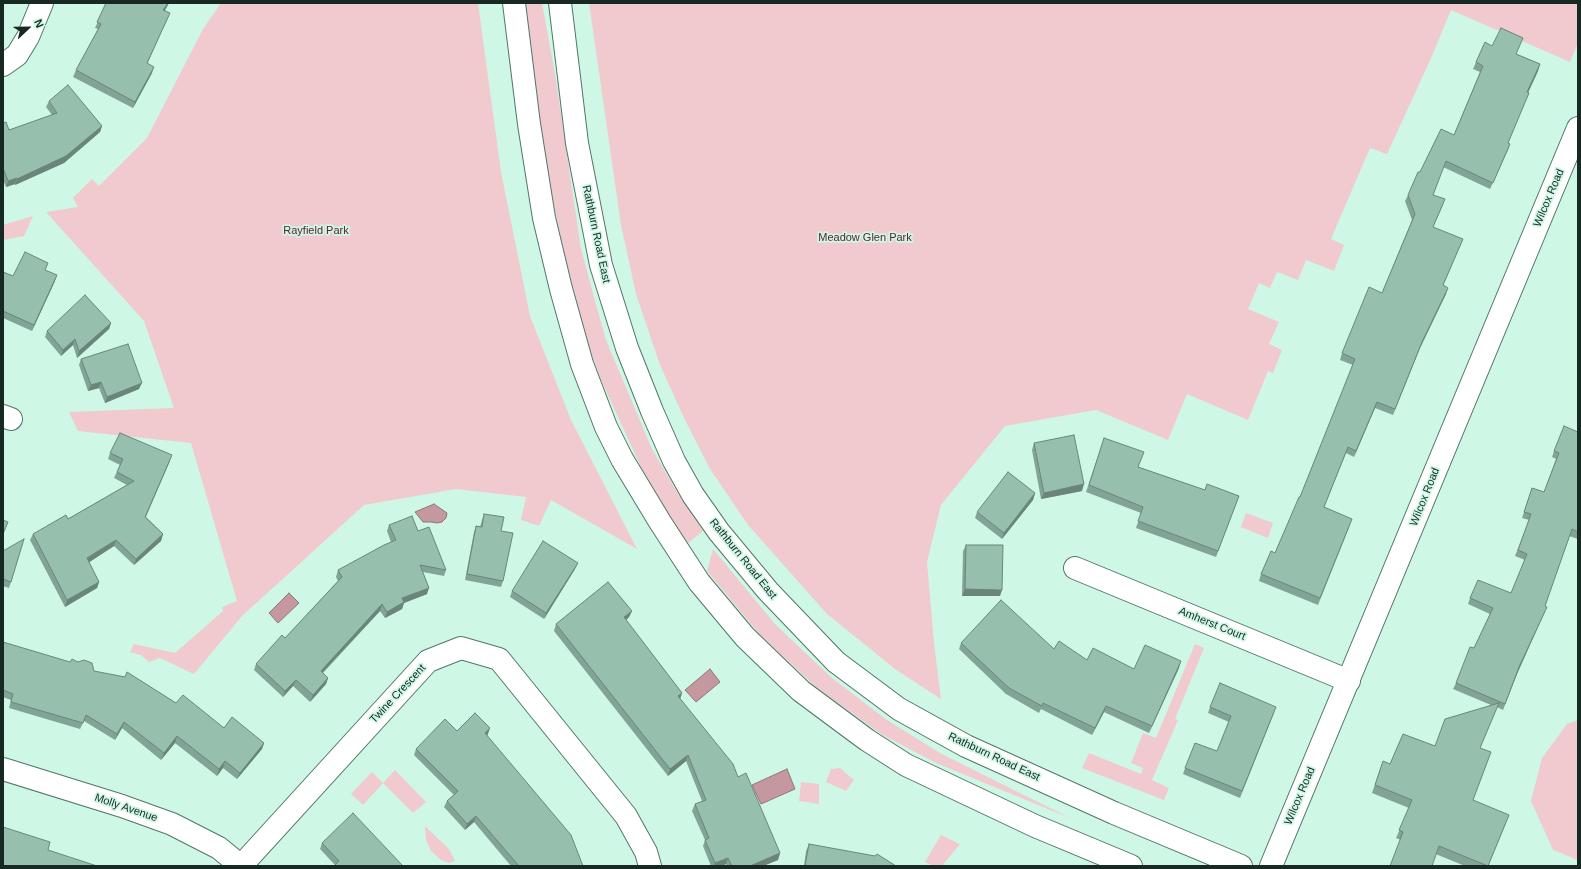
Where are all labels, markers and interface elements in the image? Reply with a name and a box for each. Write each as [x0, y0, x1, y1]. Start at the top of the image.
north arrow [8, 8, 48, 48]
text: N [32, 18, 46, 29]
street label: Wilcox Road [1531, 167, 1567, 229]
street label: Rathburn Road East [579, 184, 613, 284]
park label: Rayfield Park [283, 224, 349, 238]
park label: Meadow Glen Park [818, 231, 912, 245]
street label: Wilcox Road [1407, 466, 1443, 528]
street label: Rathburn Road East [707, 516, 779, 602]
street label: Amherst Court [1177, 605, 1247, 643]
street label: Twine Crescent [367, 662, 429, 726]
street label: Rathburn Road East [946, 730, 1042, 784]
street label: Wilcox Road [1282, 765, 1318, 827]
street label: Molly Avenue [93, 791, 159, 825]

